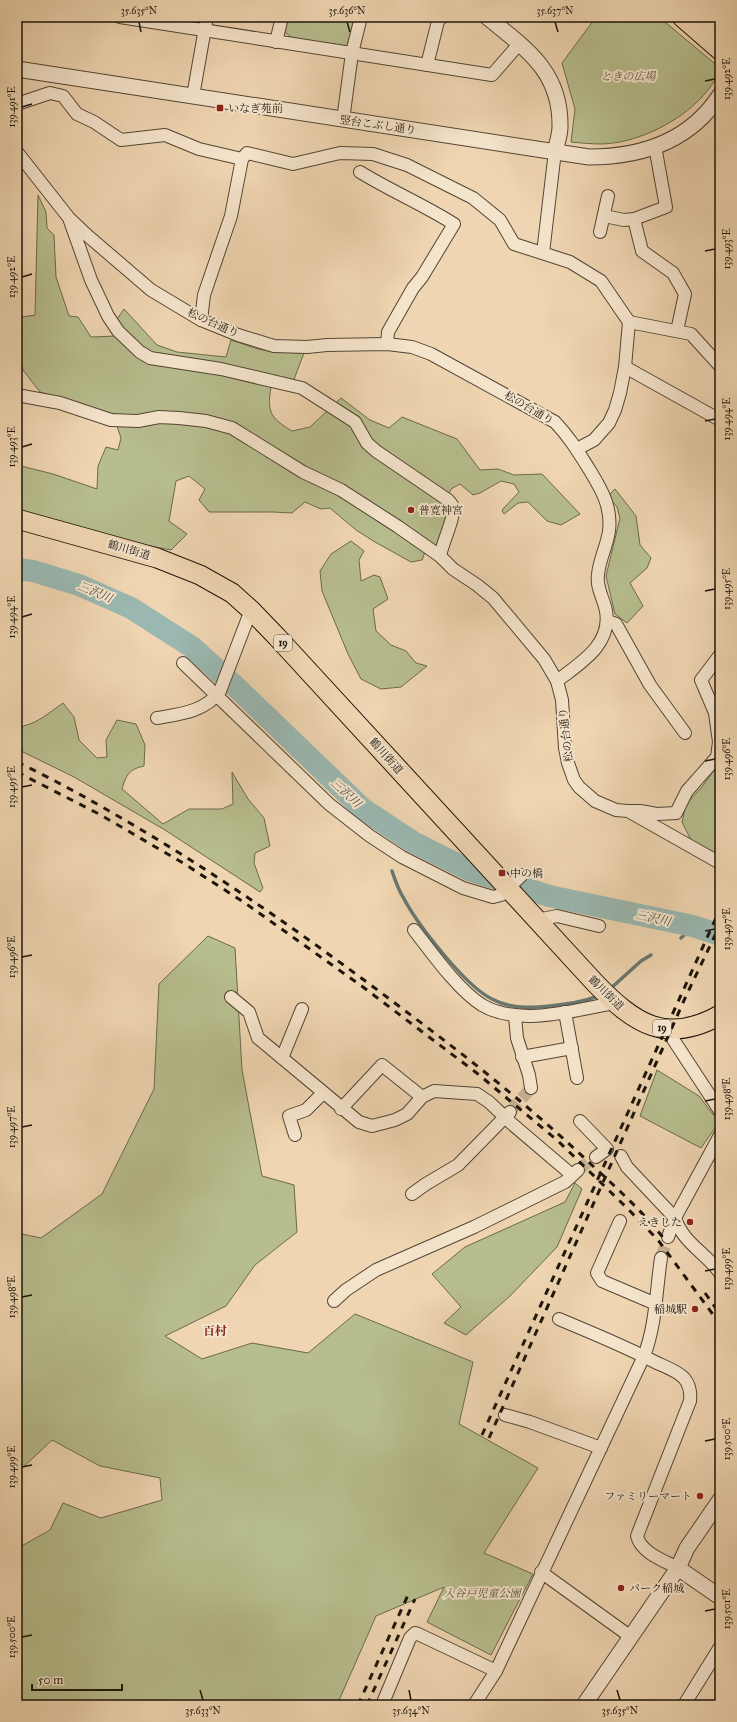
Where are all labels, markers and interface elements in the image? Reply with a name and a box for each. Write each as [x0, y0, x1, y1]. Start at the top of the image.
text: 35.635°N [121, 5, 158, 17]
text: 35.636°N [329, 5, 366, 17]
text: 35.637°N [536, 5, 574, 17]
text: 139.492°E [721, 58, 733, 100]
park label: ときの広場 [601, 70, 656, 83]
text: 139.491°E [6, 86, 18, 128]
place label: いなぎ苑前 [228, 102, 283, 115]
marker: いなぎ苑前 [215, 103, 225, 113]
street label: 竪台こぶし通り [339, 113, 417, 137]
text: 139.493°E [721, 228, 733, 270]
text: 139.492°E [6, 256, 18, 298]
street label: 松の台通り [185, 306, 241, 340]
street label: 松の台通り [502, 389, 556, 427]
text: 139.494°E [721, 398, 733, 440]
text: 139.493°E [6, 426, 18, 468]
place label: 普寛神宮 [419, 504, 463, 517]
marker: 普寛神宮 [406, 505, 416, 515]
street label: 鶴川街道 [106, 538, 152, 562]
text: 139.495°E [721, 568, 733, 610]
water label: 三沢川 [76, 579, 116, 606]
text: 139.494°E [6, 596, 18, 638]
road number: 19 [274, 635, 292, 651]
street label: 松の台通り [556, 707, 576, 763]
street label: 鶴川街道 [366, 735, 406, 777]
text: 139.496°E [721, 738, 733, 780]
text: 139.495°E [6, 766, 18, 808]
water label: 三沢川 [328, 776, 365, 812]
place label: 中の橋 [510, 867, 543, 880]
marker: 中の橋 [497, 868, 507, 878]
water label: 三沢川 [634, 907, 674, 929]
text: 139.497°E [721, 908, 733, 950]
text: 139.496°E [6, 936, 18, 978]
street label: 鶴川街道 [586, 973, 626, 1013]
road number: 19 [653, 1020, 671, 1036]
text: 139.498°E [721, 1078, 733, 1120]
text: 139.497°E [6, 1106, 18, 1148]
place label: えきした [638, 1216, 682, 1229]
marker: えきした [685, 1217, 695, 1227]
text: 139.499°E [721, 1248, 733, 1290]
text: 139.498°E [6, 1276, 18, 1318]
place label: 稲城駅 [654, 1303, 687, 1316]
marker: 稲城駅 [690, 1304, 700, 1314]
district label: 百村 [203, 1324, 227, 1338]
text: 139.500°E [721, 1418, 733, 1460]
text: 139.499°E [6, 1446, 18, 1488]
place label: ファミリーマート [604, 1490, 692, 1503]
marker: ファミリーマート [695, 1491, 705, 1501]
place label: パーク稲城 [629, 1582, 684, 1595]
marker: パーク稲城 [616, 1583, 626, 1593]
park label: 入谷戸児童公園 [444, 1587, 522, 1600]
text: 139.501°E [721, 1589, 733, 1629]
text: 139.500°E [6, 1616, 18, 1658]
scale bar [32, 1666, 122, 1692]
text: 50 m [38, 1673, 63, 1687]
text: 35.633°N [185, 1705, 221, 1717]
text: 35.634°N [392, 1705, 430, 1717]
text: 35.635°N [602, 1705, 639, 1717]

